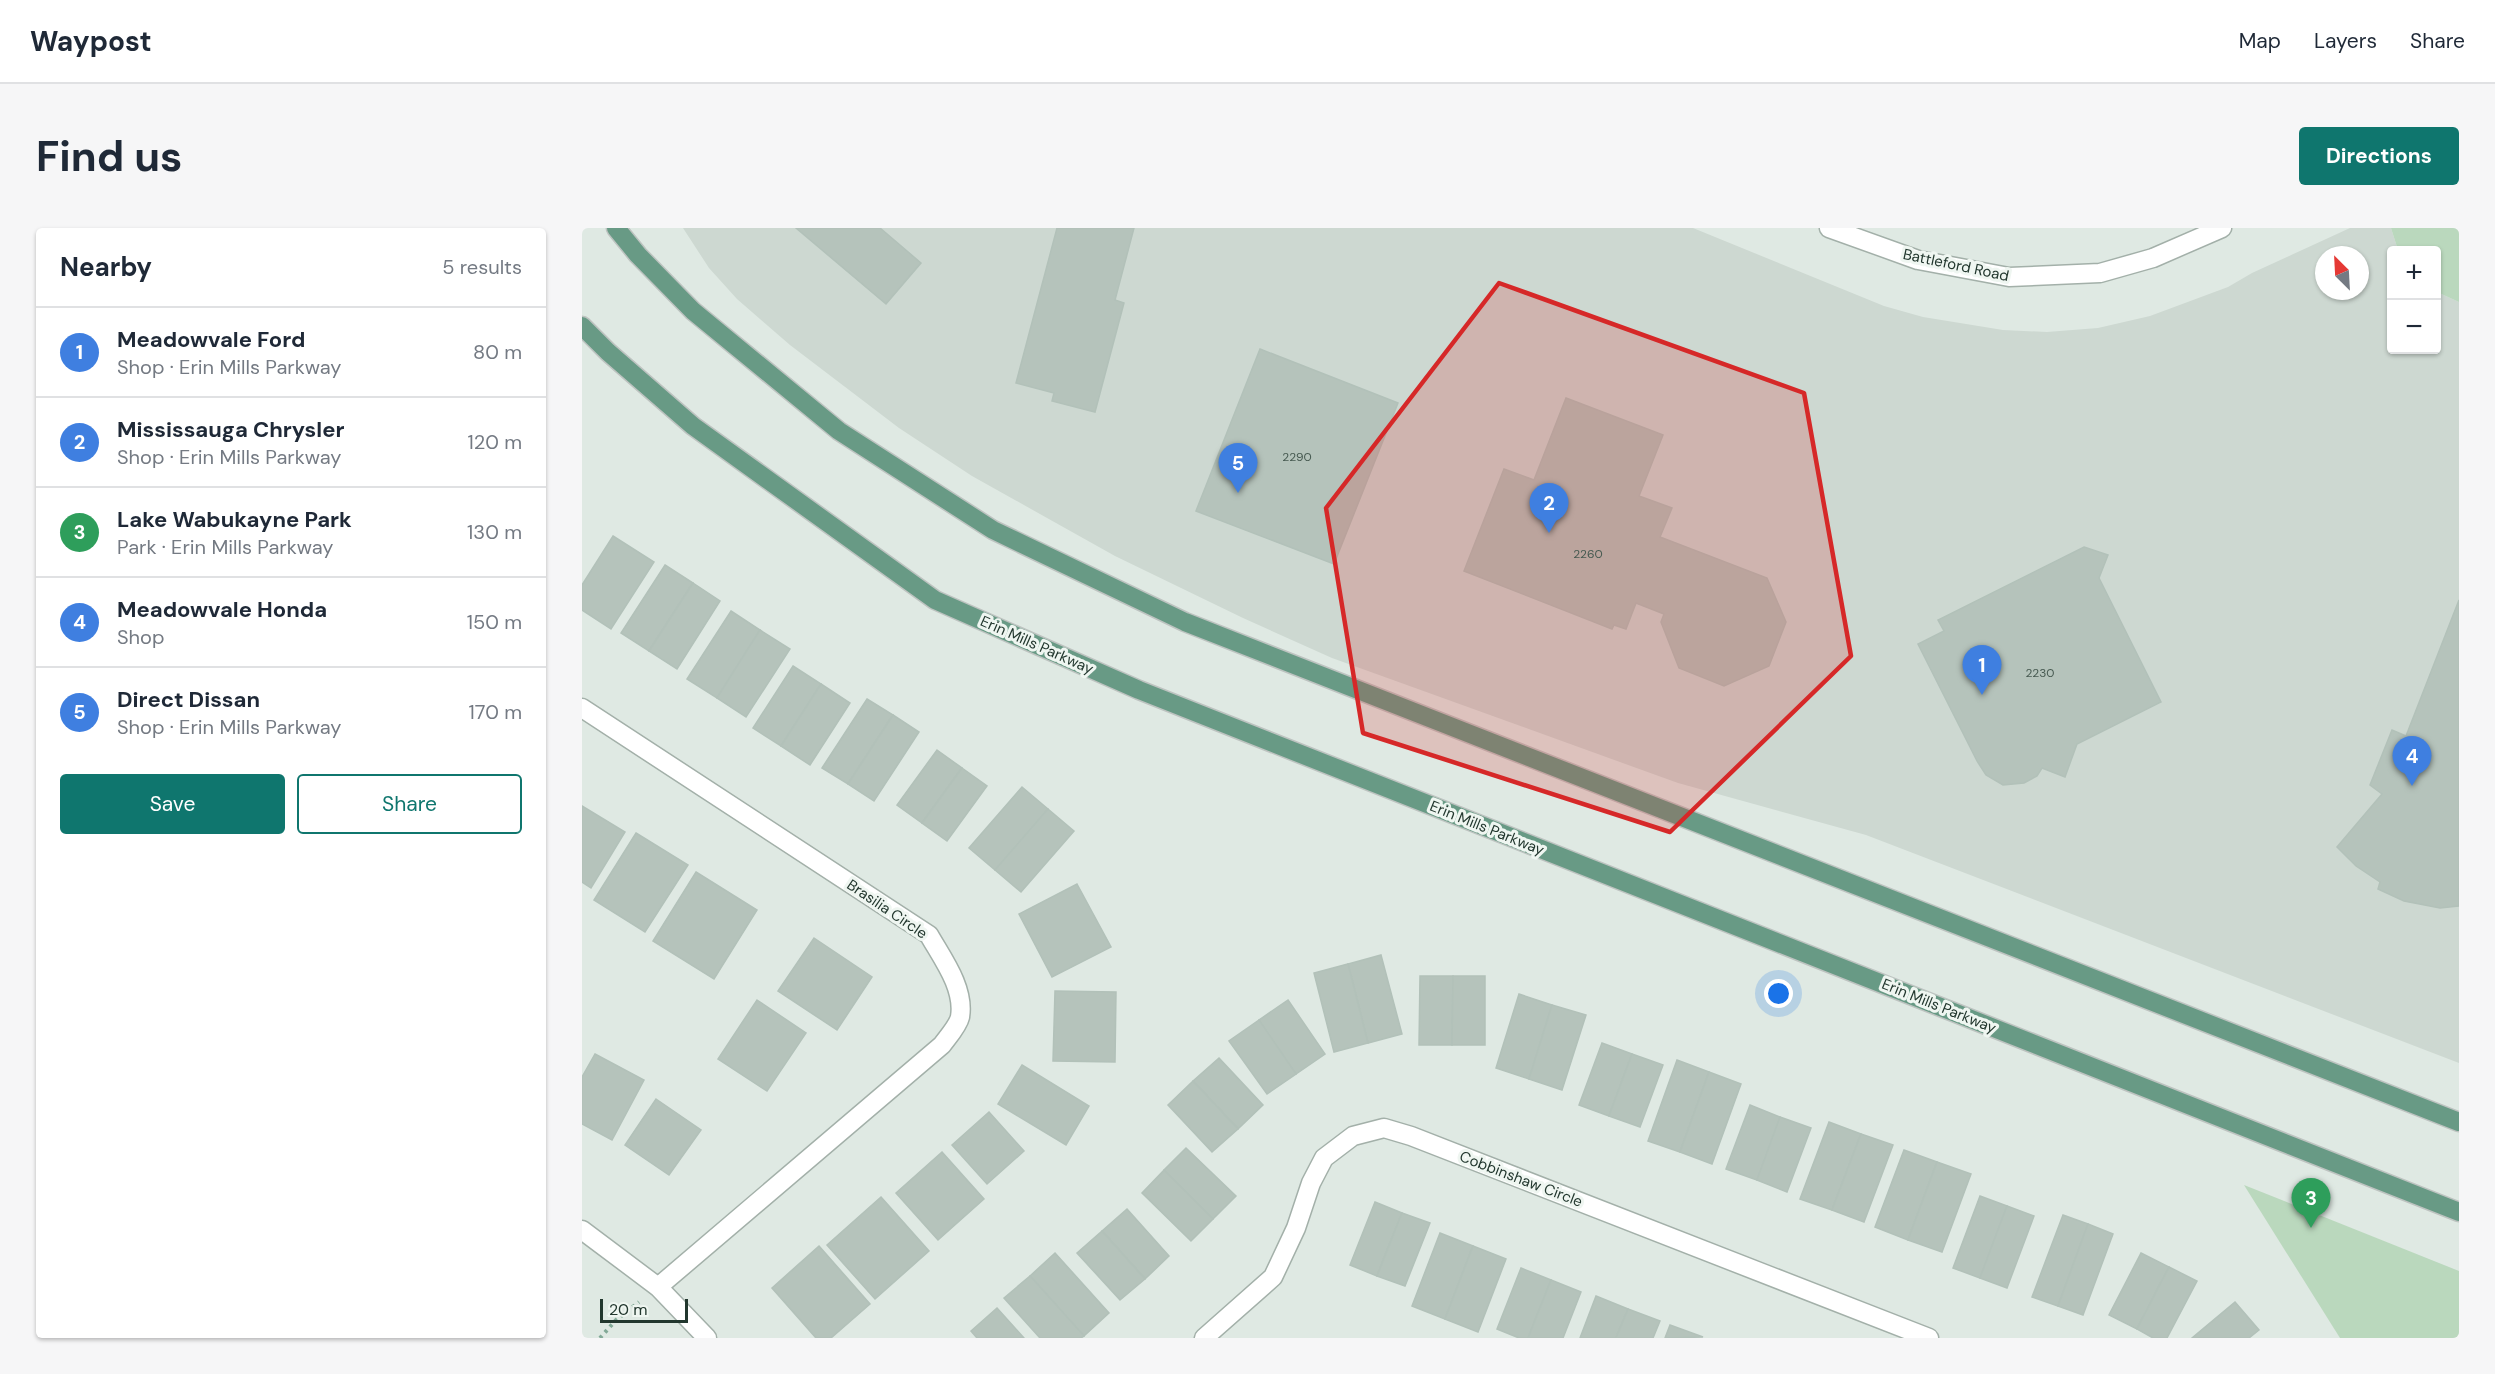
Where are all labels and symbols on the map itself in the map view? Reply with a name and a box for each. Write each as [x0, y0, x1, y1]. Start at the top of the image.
street label: Battleford Road [1901, 244, 2011, 286]
north arrow [2315, 246, 2369, 300]
pin: 5 [1218, 444, 1258, 493]
house number: 2290 [1282, 449, 1312, 465]
pin: 2 [1530, 484, 1568, 533]
house number: 2260 [1573, 546, 1603, 562]
street label: Erin Mills Parkway [977, 611, 1097, 679]
pin: 1 [1962, 646, 2002, 695]
house number: 2230 [2025, 665, 2055, 681]
pin: 4 [2392, 736, 2432, 786]
street label: Erin Mills Parkway [1427, 796, 1548, 860]
street label: Brasilia Circle [843, 875, 931, 943]
street label: Erin Mills Parkway [1879, 974, 2000, 1038]
your location [1764, 979, 1793, 1008]
street label: Cobbinshaw Circle [1457, 1146, 1585, 1212]
pin: 3 [2292, 1178, 2330, 1228]
scale bar [600, 1296, 688, 1324]

